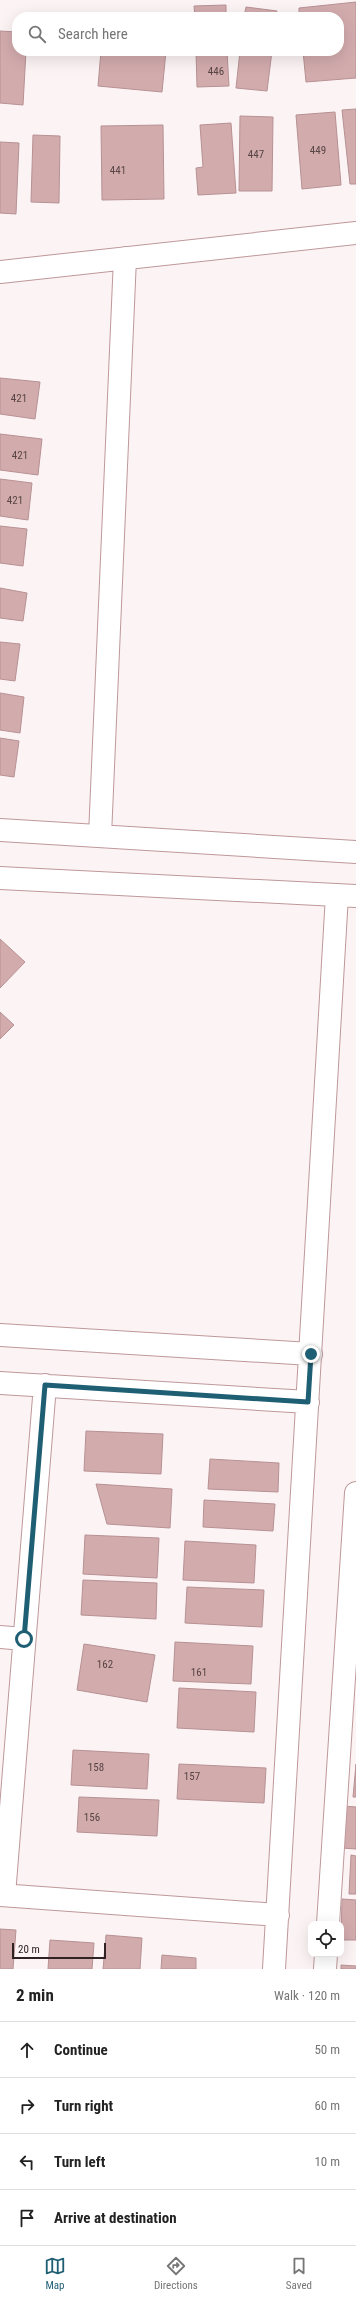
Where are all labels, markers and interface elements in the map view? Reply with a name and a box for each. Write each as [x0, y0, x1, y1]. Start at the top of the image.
search box [12, 12, 344, 56]
icon: search [26, 23, 48, 45]
text: Search here [58, 25, 128, 43]
house number: 446 [208, 65, 224, 78]
house number: 449 [310, 144, 326, 157]
house number: 447 [248, 148, 264, 161]
house number: 441 [110, 164, 126, 177]
house number: 421 [11, 392, 27, 405]
house number: 421 [12, 449, 28, 462]
house number: 421 [7, 494, 23, 507]
route end [302, 1345, 320, 1363]
route start [15, 1630, 33, 1648]
house number: 162 [97, 1658, 113, 1671]
house number: 161 [191, 1666, 207, 1679]
house number: 158 [88, 1761, 104, 1774]
house number: 157 [184, 1770, 200, 1783]
house number: 156 [84, 1811, 100, 1824]
map controls [308, 1921, 344, 1957]
button: locate [308, 1921, 344, 1957]
scale bar [12, 1941, 106, 1960]
text: 20 m [18, 1943, 40, 1956]
text: 2 min [16, 1985, 54, 2005]
text: Walk · 120 m [274, 1988, 340, 2003]
icon: ahead [16, 2039, 38, 2061]
text: Continue [54, 2041, 108, 2059]
text: 50 m [314, 2042, 340, 2057]
icon: right [16, 2095, 38, 2117]
text: Turn right [54, 2097, 113, 2115]
text: 60 m [314, 2098, 340, 2113]
icon: left [16, 2151, 38, 2173]
text: Turn left [54, 2153, 105, 2171]
text: 10 m [314, 2154, 340, 2169]
icon: arrive [16, 2207, 38, 2229]
text: Arrive at destination [54, 2209, 177, 2227]
tab: Map [44, 2255, 66, 2292]
tab: Directions [154, 2255, 198, 2292]
tab: Saved [286, 2255, 312, 2292]

